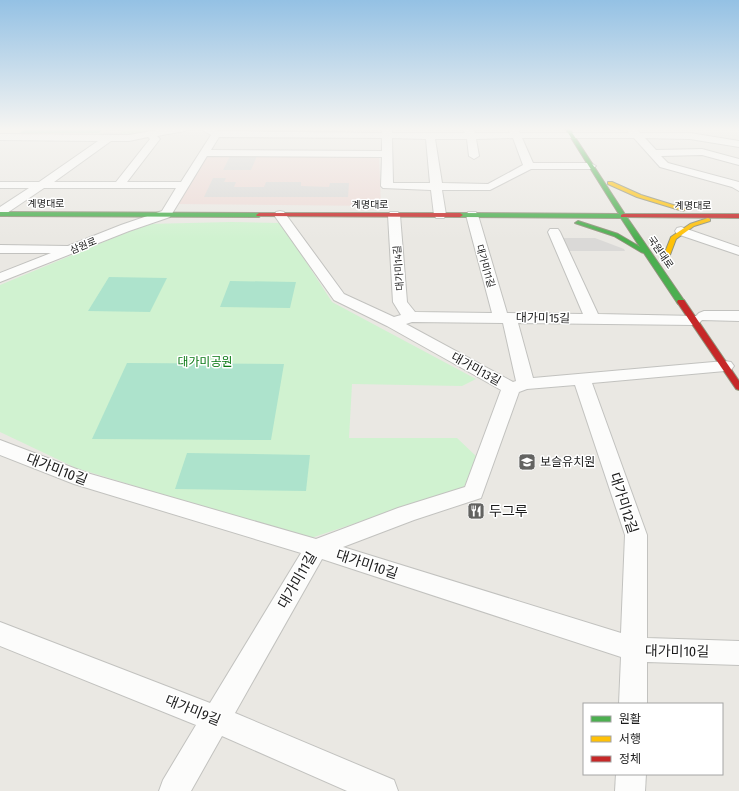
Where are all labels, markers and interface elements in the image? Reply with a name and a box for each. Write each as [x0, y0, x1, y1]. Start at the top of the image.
street label: 계명대로 [28, 198, 64, 210]
street label: 계명대로 [352, 199, 388, 211]
street label: 계명대로 [675, 200, 711, 212]
street label: 국원대로 [645, 234, 676, 271]
street label: 삼원로 [68, 235, 98, 257]
street label: 대가미11길 [473, 243, 497, 289]
street label: 대가미14길 [391, 245, 407, 291]
street label: 대가미15길 [516, 311, 570, 325]
street label: 대가미13길 [449, 350, 503, 388]
park label: 대가미공원 [177, 355, 233, 369]
street label: 대가미10길 [24, 450, 90, 489]
school or university icon: 보슬유치원 [517, 452, 537, 472]
place label: 보슬유치원 [540, 455, 595, 469]
street label: 대가미12길 [606, 470, 641, 536]
restaurant icon: 두그루 [466, 501, 486, 521]
place label: 두그루 [489, 503, 528, 520]
street label: 대가미10길 [334, 546, 400, 582]
street label: 대가미11길 [275, 549, 320, 611]
street label: 대가미10길 [645, 642, 709, 661]
street label: 대가미9길 [163, 692, 223, 729]
legend [583, 703, 723, 775]
text: 원활 [619, 712, 641, 726]
text: 서행 [619, 732, 641, 746]
text: 정체 [619, 752, 641, 766]

